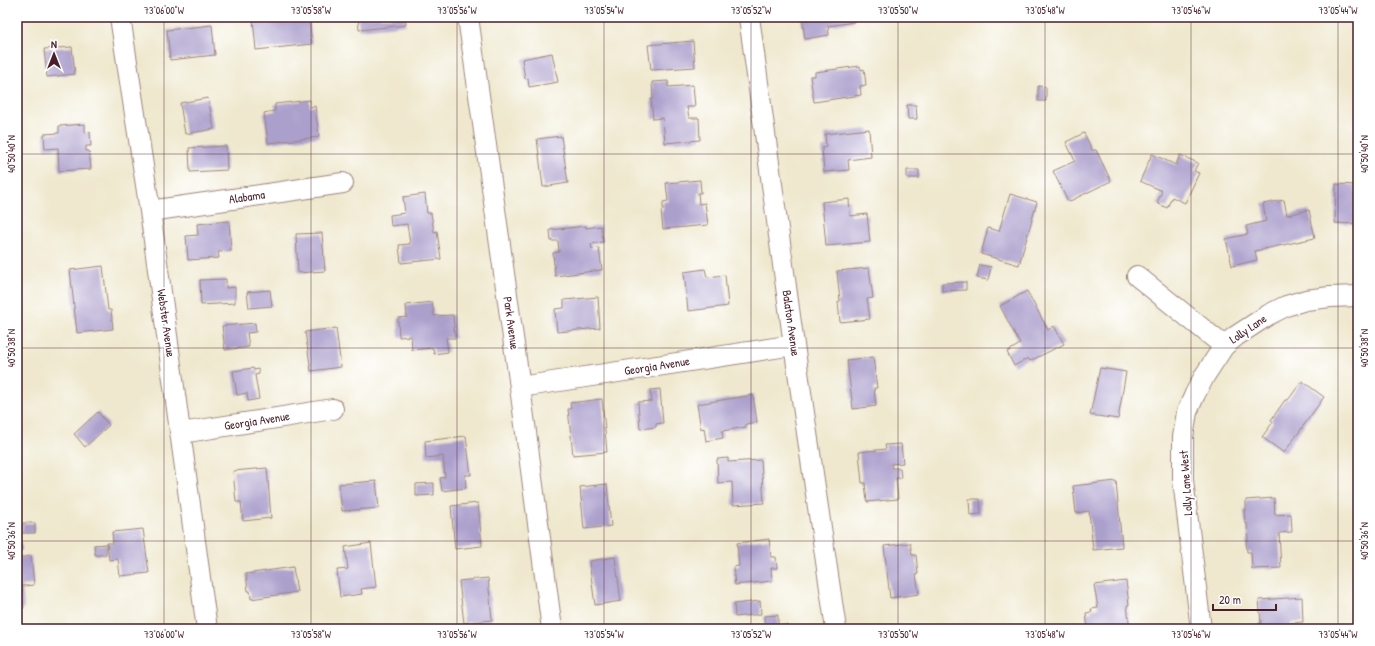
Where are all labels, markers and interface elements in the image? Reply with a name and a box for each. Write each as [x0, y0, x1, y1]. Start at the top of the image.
text: 73°06'00"W [144, 4, 185, 17]
text: 73°05'58"W [291, 4, 332, 17]
text: 73°05'56"W [437, 4, 478, 17]
text: 73°05'54"W [584, 4, 624, 17]
text: 73°05'52"W [731, 4, 772, 17]
text: 73°05'50"W [878, 4, 919, 17]
text: 73°05'48"W [1025, 4, 1066, 17]
text: 73°05'46"W [1171, 4, 1211, 17]
text: 73°05'44"W [1319, 4, 1358, 17]
north arrow [34, 34, 74, 74]
text: N [51, 37, 57, 51]
text: 40°50'40"N [5, 135, 18, 173]
text: 40°50'40"N [1358, 135, 1371, 173]
street label: Alabama [228, 186, 266, 207]
street label: Webster Avenue [153, 288, 180, 358]
street label: Balaton Avenue [778, 289, 805, 357]
street label: Park Avenue [499, 295, 524, 351]
street label: Lolly Lane [1226, 310, 1270, 347]
text: 40°50'38"N [5, 329, 18, 367]
text: 40°50'38"N [1358, 329, 1371, 367]
street label: Georgia Avenue [623, 352, 691, 379]
street label: Georgia Avenue [223, 407, 291, 434]
street label: Lolly Lane West [1175, 449, 1196, 516]
text: 40°50'36"N [5, 522, 18, 560]
text: 40°50'36"N [1358, 522, 1371, 560]
scale bar [1213, 586, 1276, 612]
text: 20 m [1219, 591, 1241, 608]
text: 73°06'00"W [144, 628, 185, 641]
text: 73°05'58"W [291, 628, 332, 641]
text: 73°05'56"W [437, 628, 478, 641]
text: 73°05'54"W [584, 628, 624, 641]
text: 73°05'52"W [731, 628, 772, 641]
text: 73°05'50"W [878, 628, 919, 641]
text: 73°05'48"W [1025, 628, 1066, 641]
text: 73°05'46"W [1171, 628, 1211, 641]
text: 73°05'44"W [1319, 628, 1358, 641]

